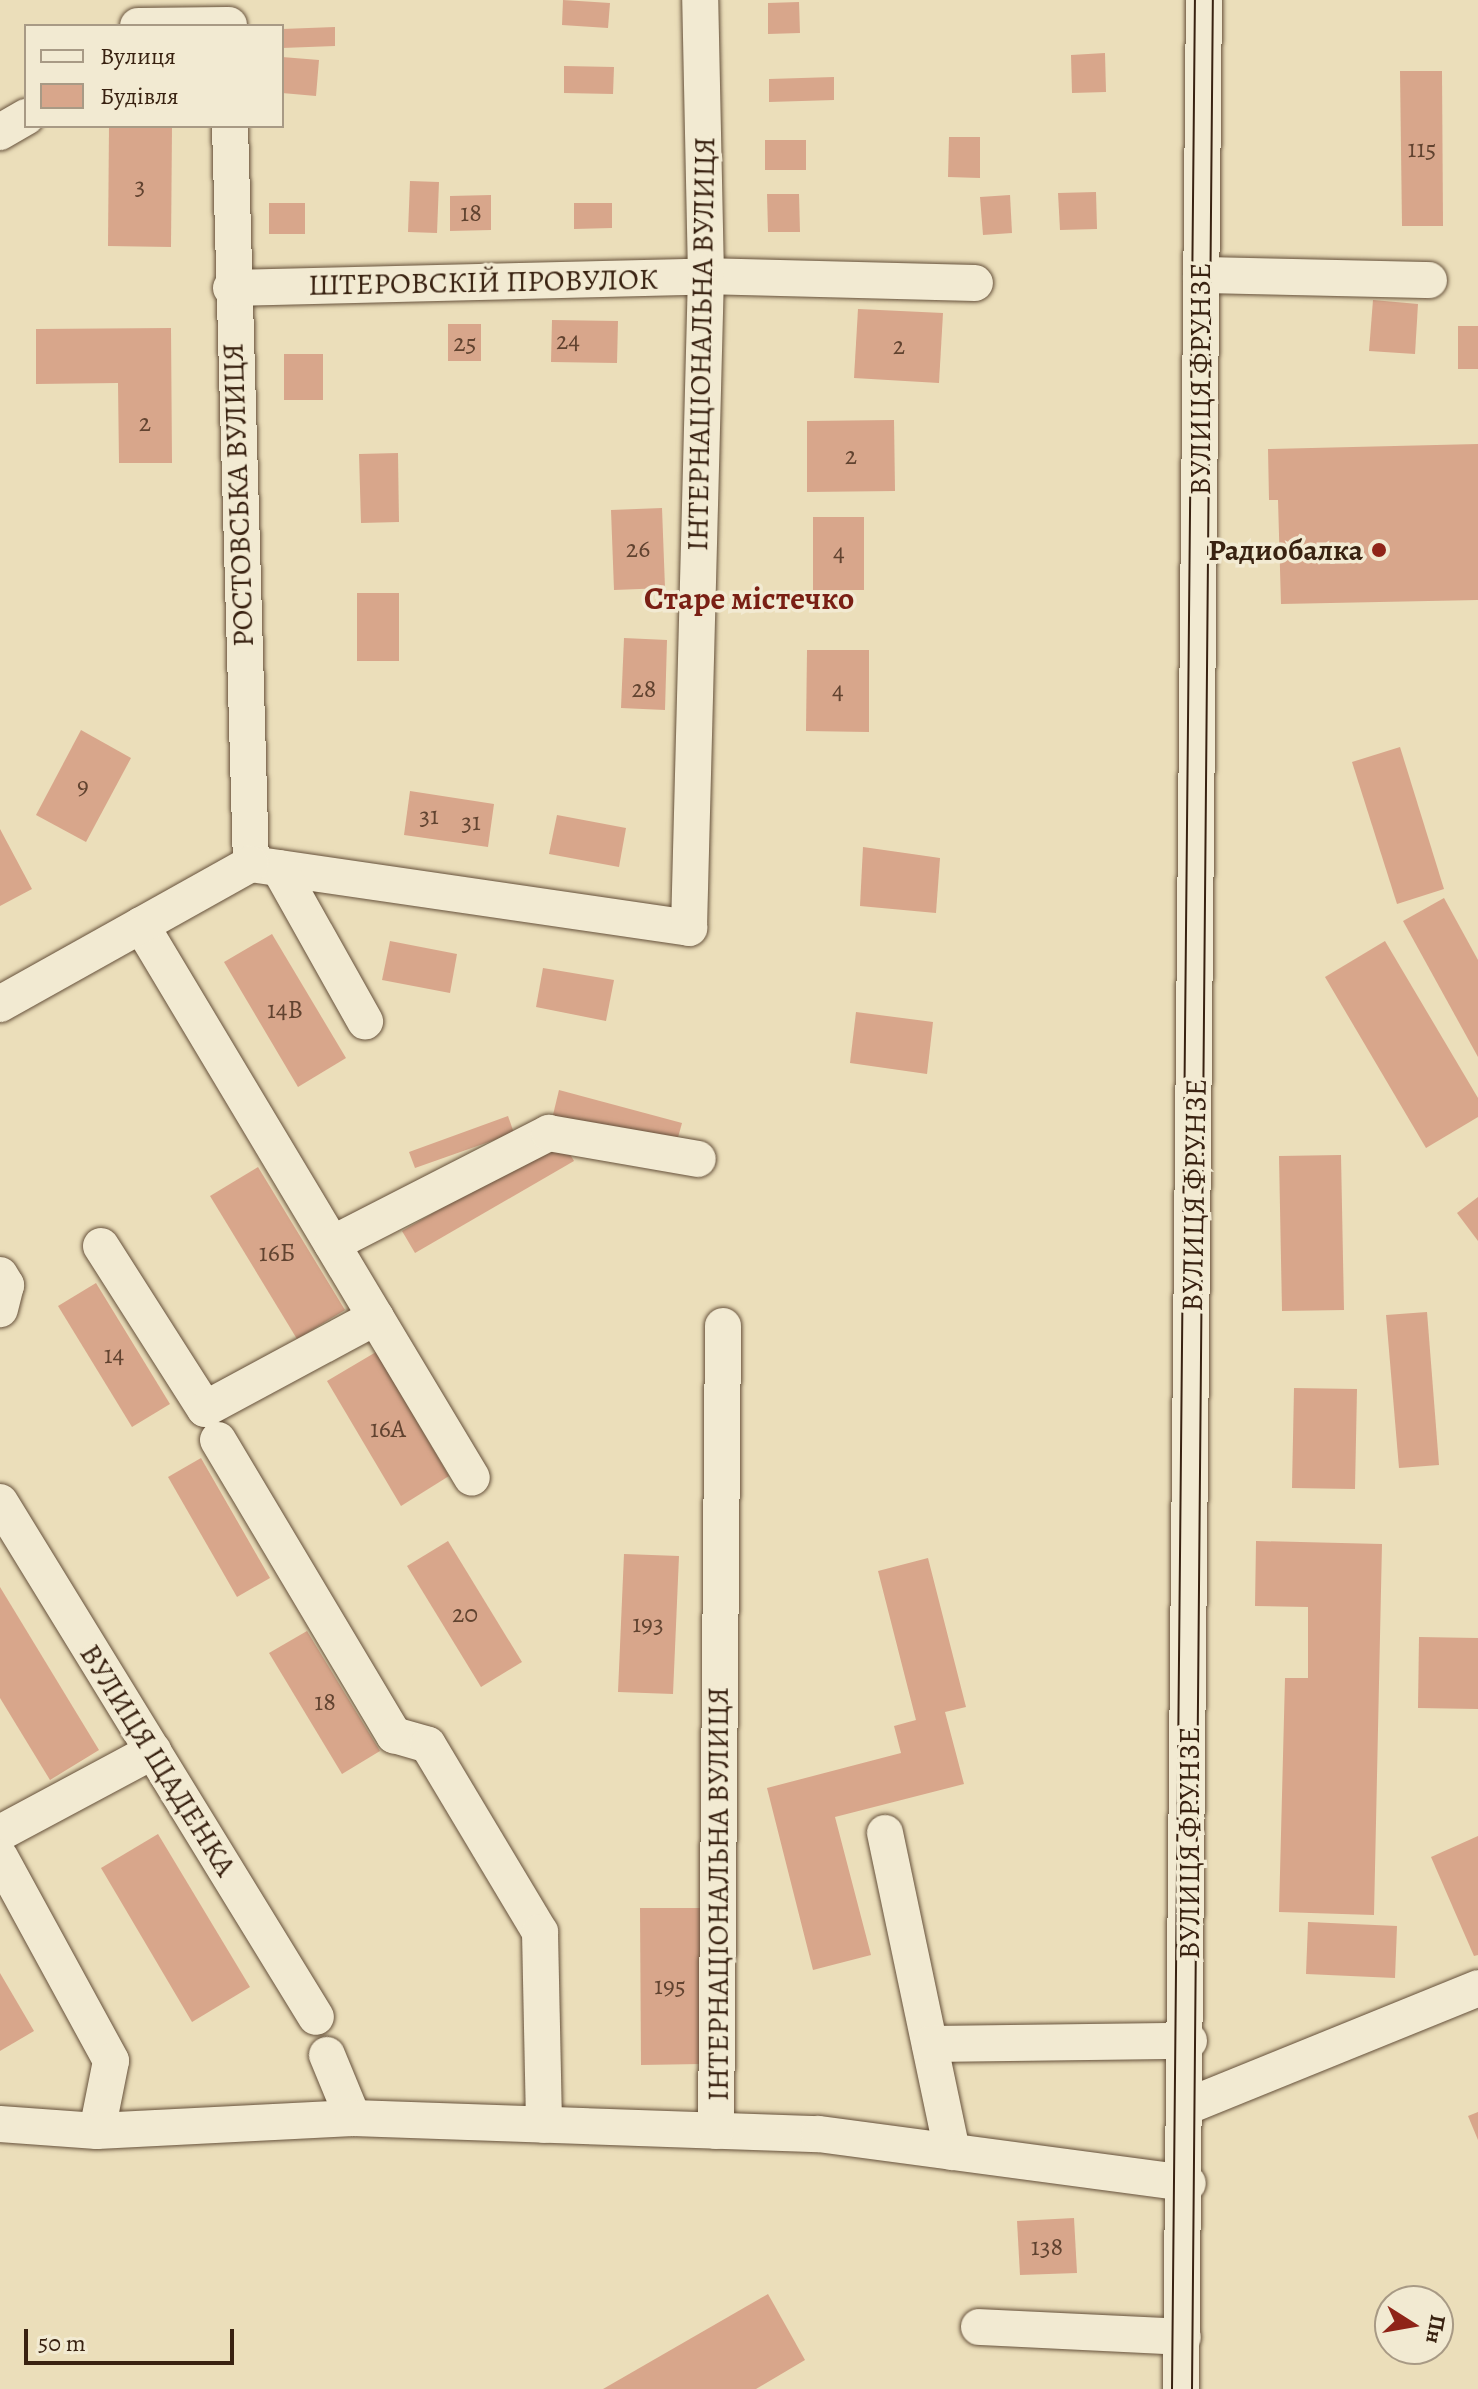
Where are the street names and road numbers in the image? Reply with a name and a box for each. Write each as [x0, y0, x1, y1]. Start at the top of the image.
street label: ІНТЕРНАЦІОНАЛЬНА ВУЛИЦЯ [679, 137, 723, 551]
street label: ШТЕРОВСКІЙ ПРОВУЛОК [308, 261, 658, 303]
street label: ВУЛИЦЯ ФРУНЗЕ [1182, 262, 1218, 496]
street label: РОСТОВСЬКА ВУЛИЦЯ [215, 342, 261, 648]
street label: ВУЛИЦЯ ФРУНЗЕ [1174, 1078, 1214, 1312]
street label: ВУЛИЦЯ ЩАДЕНКА [72, 1637, 244, 1883]
street label: ІНТЕРНАЦІОНАЛЬНА ВУЛИЦЯ [700, 1687, 736, 2101]
street label: ВУЛИЦЯ ФРУНЗЕ [1171, 1726, 1207, 1960]

